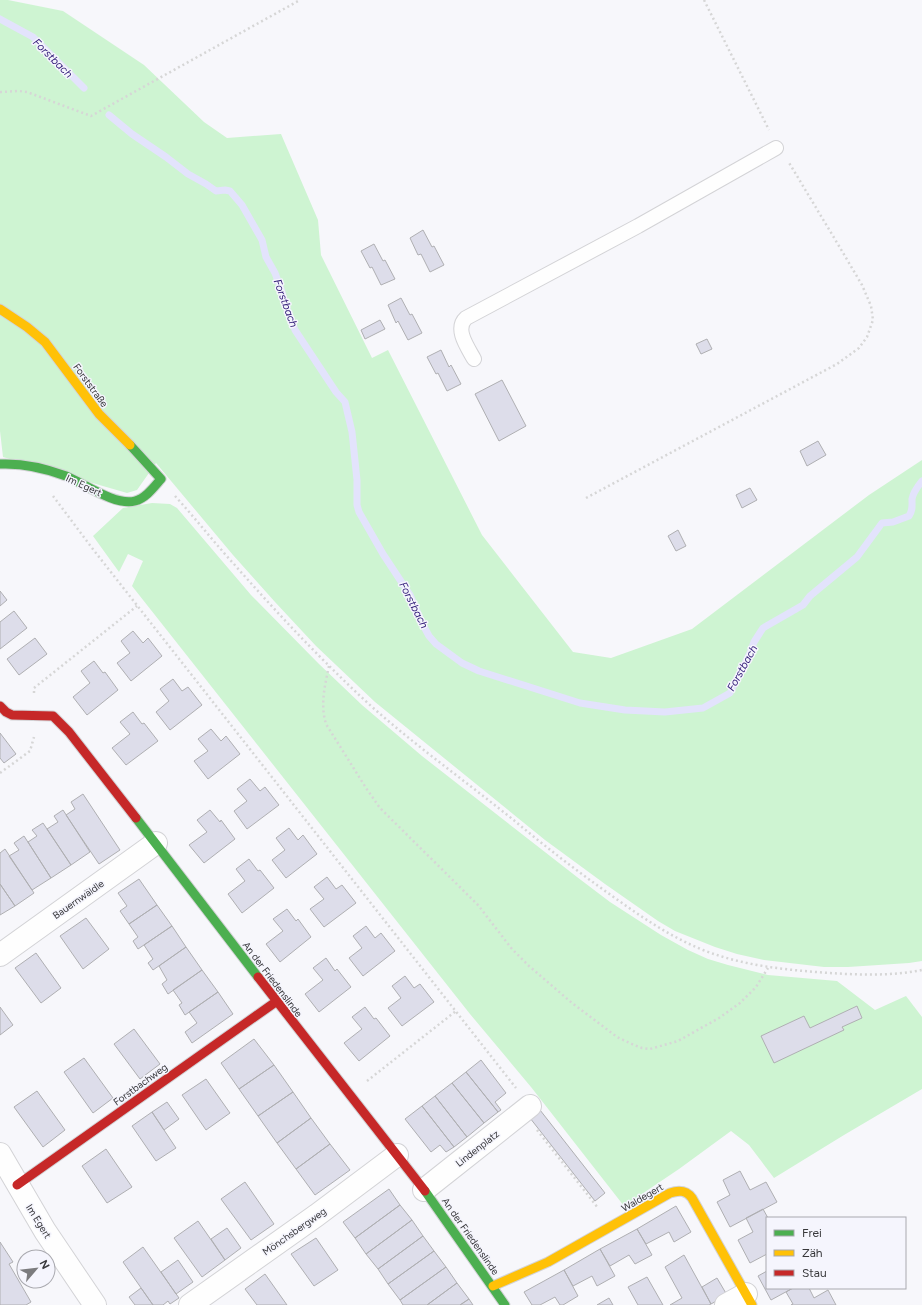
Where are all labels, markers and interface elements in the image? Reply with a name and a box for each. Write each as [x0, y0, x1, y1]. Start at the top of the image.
water label: Forstbach [30, 36, 75, 81]
water label: Forstbach [271, 277, 300, 329]
street label: Forststraße [70, 361, 111, 410]
street label: Im Egert [64, 472, 104, 499]
water label: Forstbach [396, 580, 431, 631]
water label: Forstbach [725, 643, 760, 693]
street label: Bauernwäldle [50, 877, 107, 922]
street label: An der Friedenslinde [240, 939, 306, 1020]
street label: Forstbachweg [111, 1060, 170, 1108]
street label: Lindenplatz [453, 1127, 502, 1169]
street label: Waldegert [619, 1180, 666, 1215]
street label: An der Friedenslinde [439, 1195, 502, 1278]
street label: Im Egert [23, 1202, 54, 1241]
street label: Mönchsbergweg [260, 1204, 329, 1258]
legend [766, 1217, 906, 1289]
text: Frei [802, 1226, 822, 1240]
text: Zäh [802, 1246, 823, 1260]
north arrow [16, 1249, 56, 1289]
text: N [37, 1258, 52, 1271]
text: Stau [802, 1266, 827, 1280]

